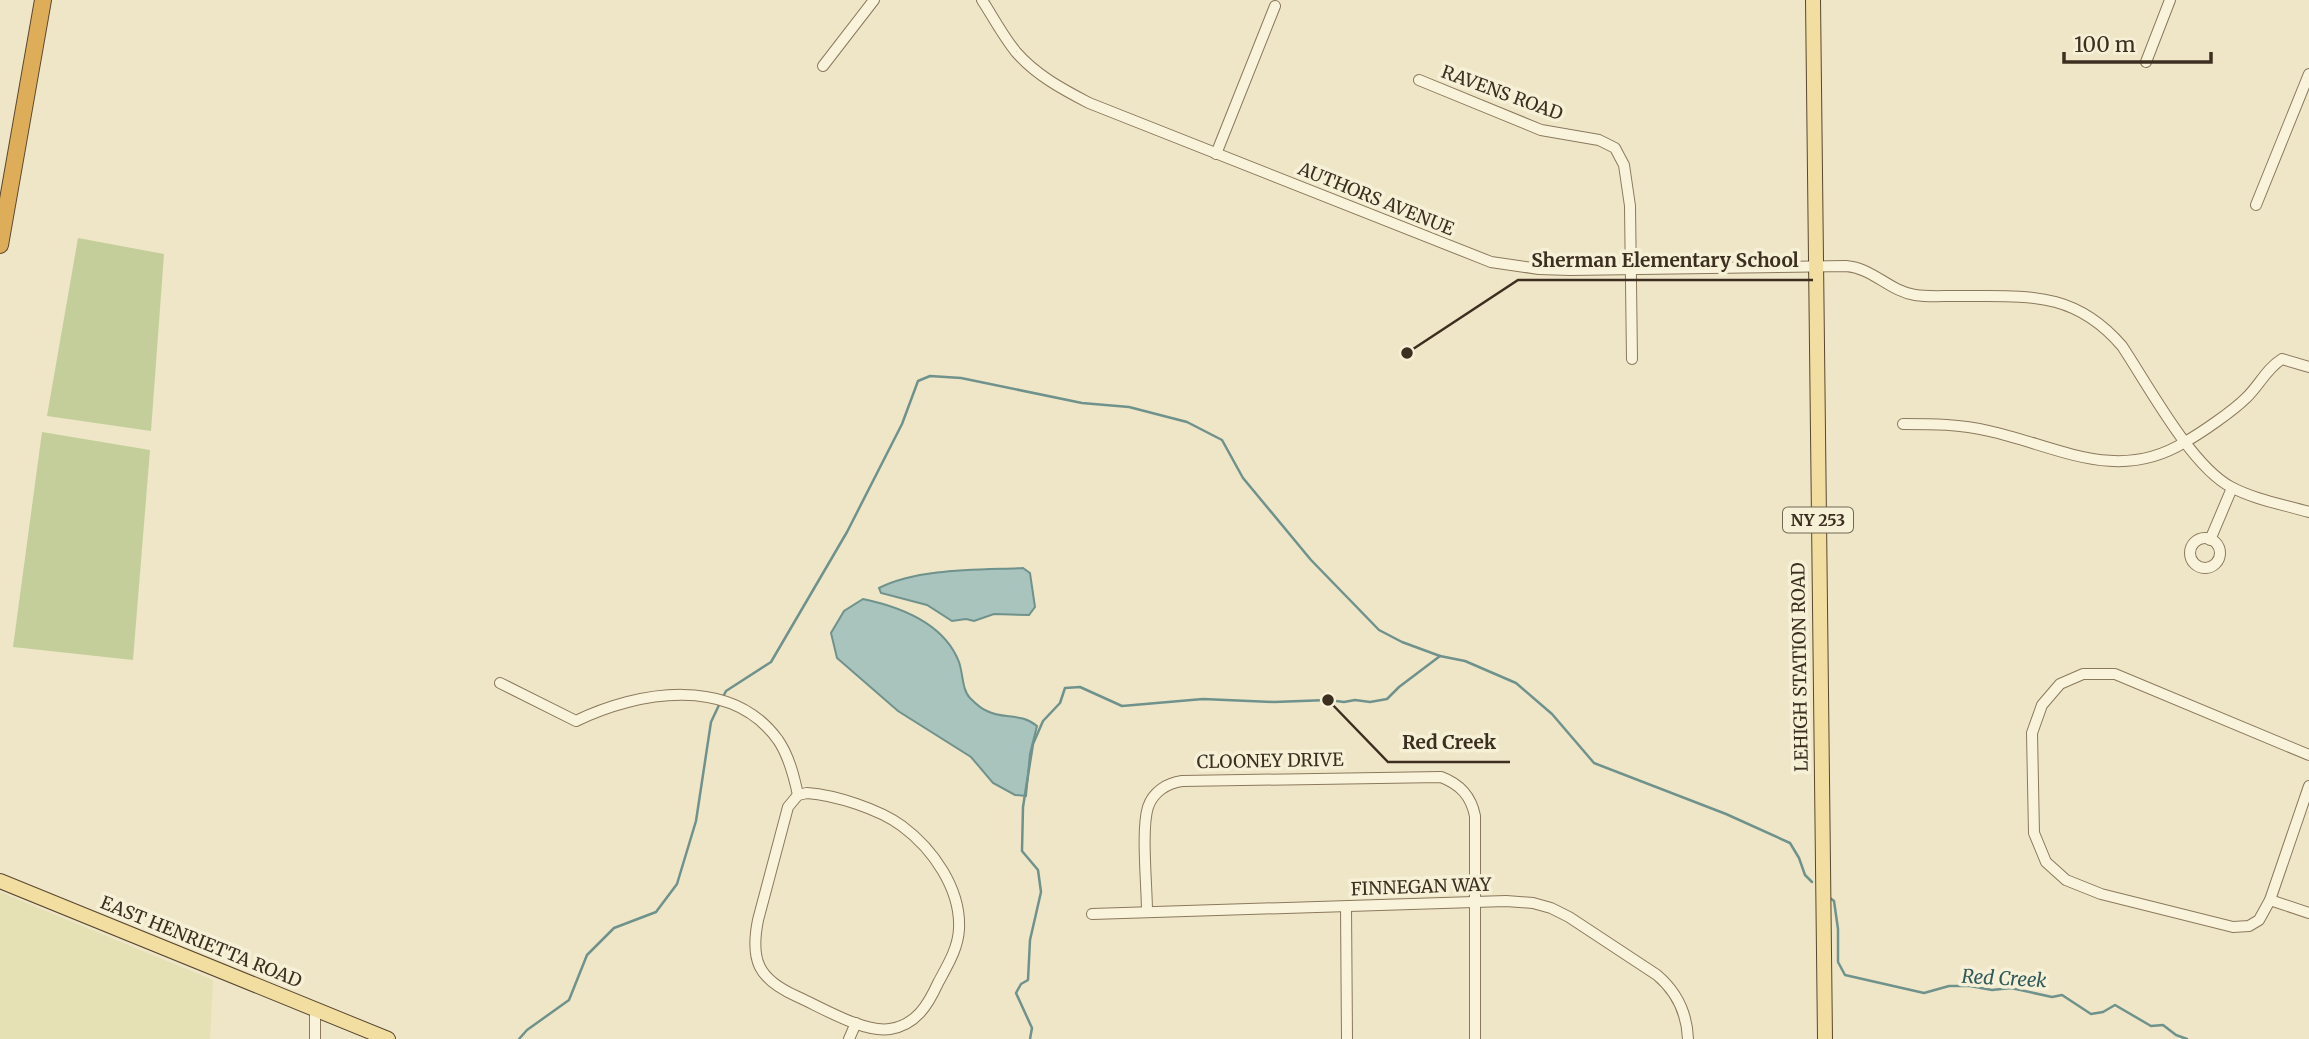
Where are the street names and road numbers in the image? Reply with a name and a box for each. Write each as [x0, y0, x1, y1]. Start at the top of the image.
street label: RAVENS ROAD [1438, 60, 1566, 125]
street label: AUTHORS AVENUE [1294, 156, 1458, 241]
road number: NY 253 [1783, 508, 1853, 533]
street label: LEHIGH STATION ROAD [1786, 562, 1813, 772]
street label: CLOONEY DRIVE [1196, 748, 1344, 773]
street label: FINNEGAN WAY [1350, 873, 1492, 900]
street label: EAST HENRIETTA ROAD [97, 891, 305, 993]

